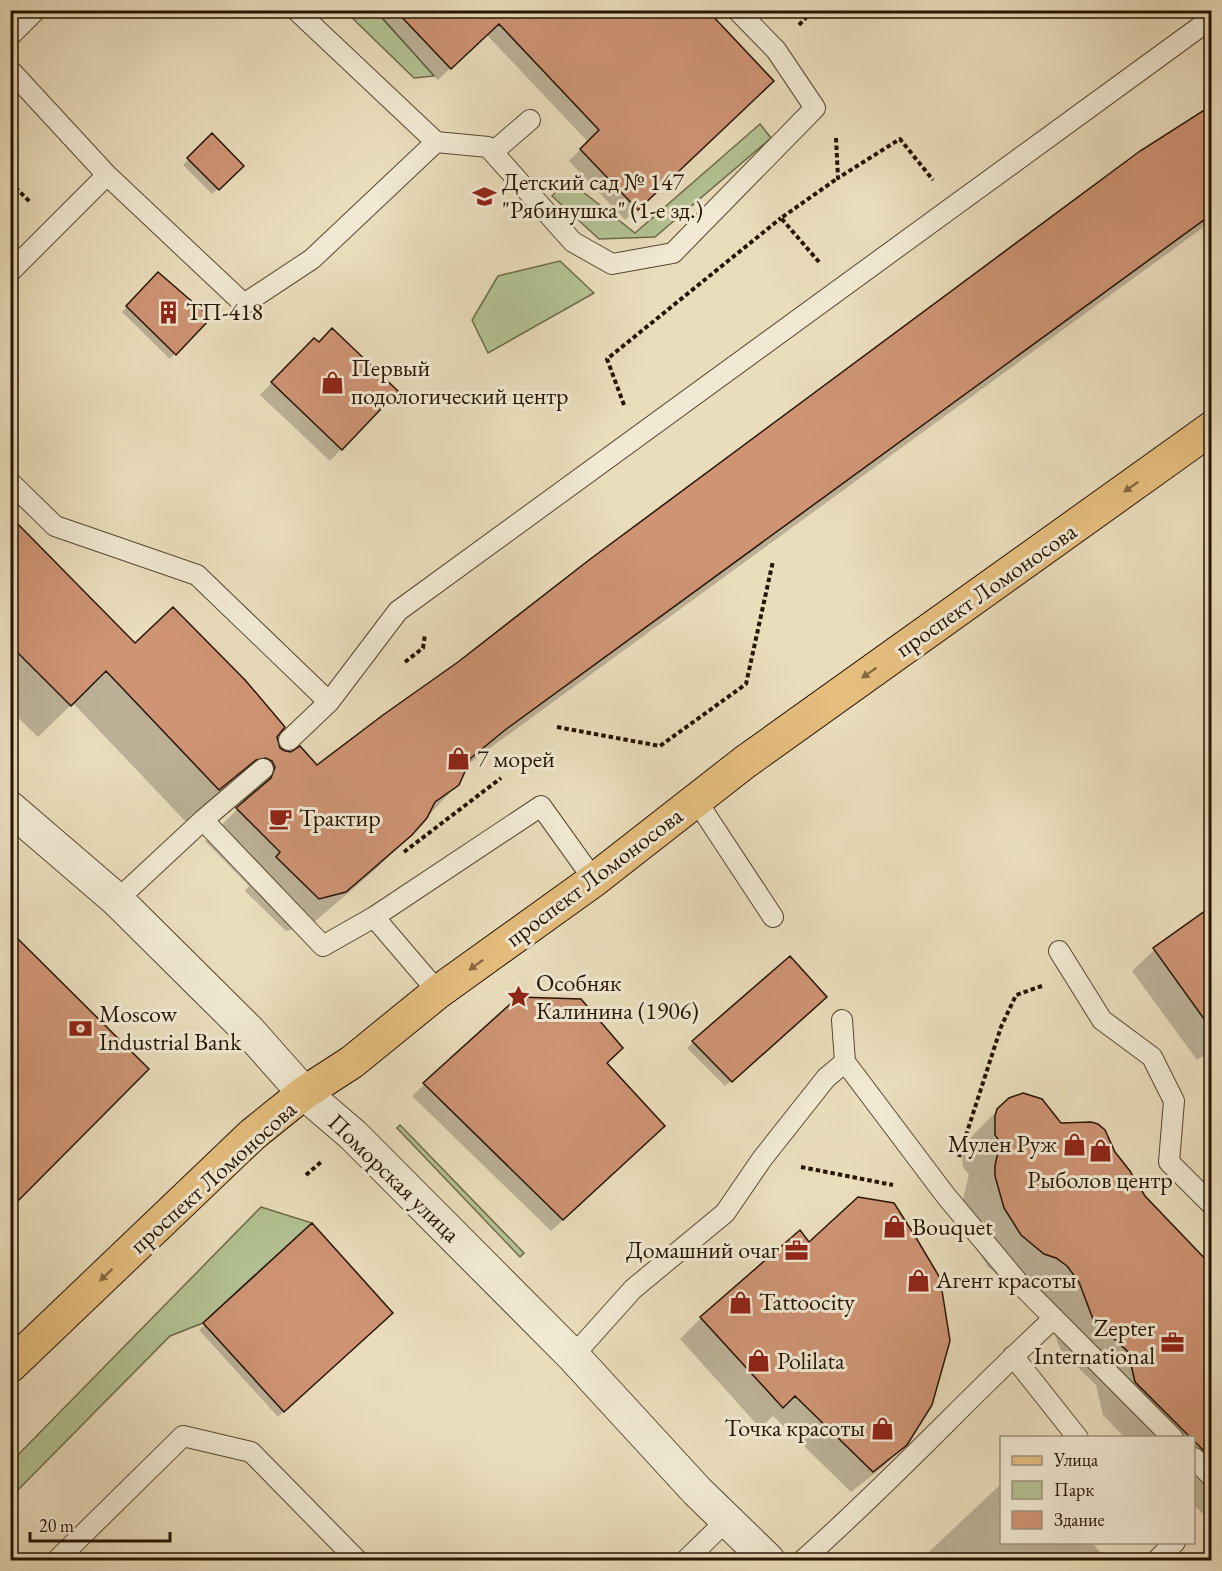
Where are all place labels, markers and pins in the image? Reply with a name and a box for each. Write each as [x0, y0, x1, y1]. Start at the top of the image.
place label: Детский сад № 147 "Рябинушка" (1-е зд.) [502, 166, 703, 225]
school or university icon: Детский сад № 147 "Рябинушка" (1-е зд.) [471, 183, 497, 209]
place label: ТП-418 [186, 296, 263, 327]
building icon: ТП-418 [155, 299, 181, 325]
place label: Первый подологический центр [351, 352, 569, 411]
shop icon: Первый подологический центр [320, 369, 346, 395]
place label: 7 морей [477, 743, 555, 774]
shop icon: 7 морей [446, 746, 472, 772]
place label: Трактир [299, 802, 381, 833]
cafe icon: Трактир [268, 805, 294, 831]
place label: Особняк Калинина (1906) [536, 967, 699, 1026]
place icon: Особняк Калинина (1906) [505, 984, 531, 1010]
place label: Moscow Industrial Bank [99, 998, 242, 1057]
bank icon: Moscow Industrial Bank [68, 1015, 94, 1041]
place label: Мулен Руж [948, 1128, 1057, 1159]
shop icon: Мулен Руж [1062, 1131, 1088, 1157]
shop icon: Рыболов центр [1087, 1137, 1113, 1163]
place label: Рыболов центр [1027, 1164, 1173, 1195]
place label: Bouquet [912, 1211, 993, 1242]
shop icon: Bouquet [881, 1214, 907, 1240]
place label: Домашний очаг [626, 1234, 779, 1265]
office icon: Домашний очаг [784, 1237, 810, 1263]
place label: Агент красоты [935, 1264, 1077, 1295]
shop icon: Агент красоты [905, 1267, 931, 1293]
place label: Tattoocity [759, 1286, 855, 1317]
shop icon: Tattoocity [728, 1289, 754, 1315]
place label: Zepter International [1034, 1312, 1155, 1371]
office icon: Zepter International [1160, 1329, 1186, 1355]
place label: Polilata [777, 1345, 845, 1376]
shop icon: Polilata [746, 1348, 772, 1374]
place label: Точка красоты [725, 1412, 865, 1443]
shop icon: Точка красоты [870, 1415, 896, 1441]

